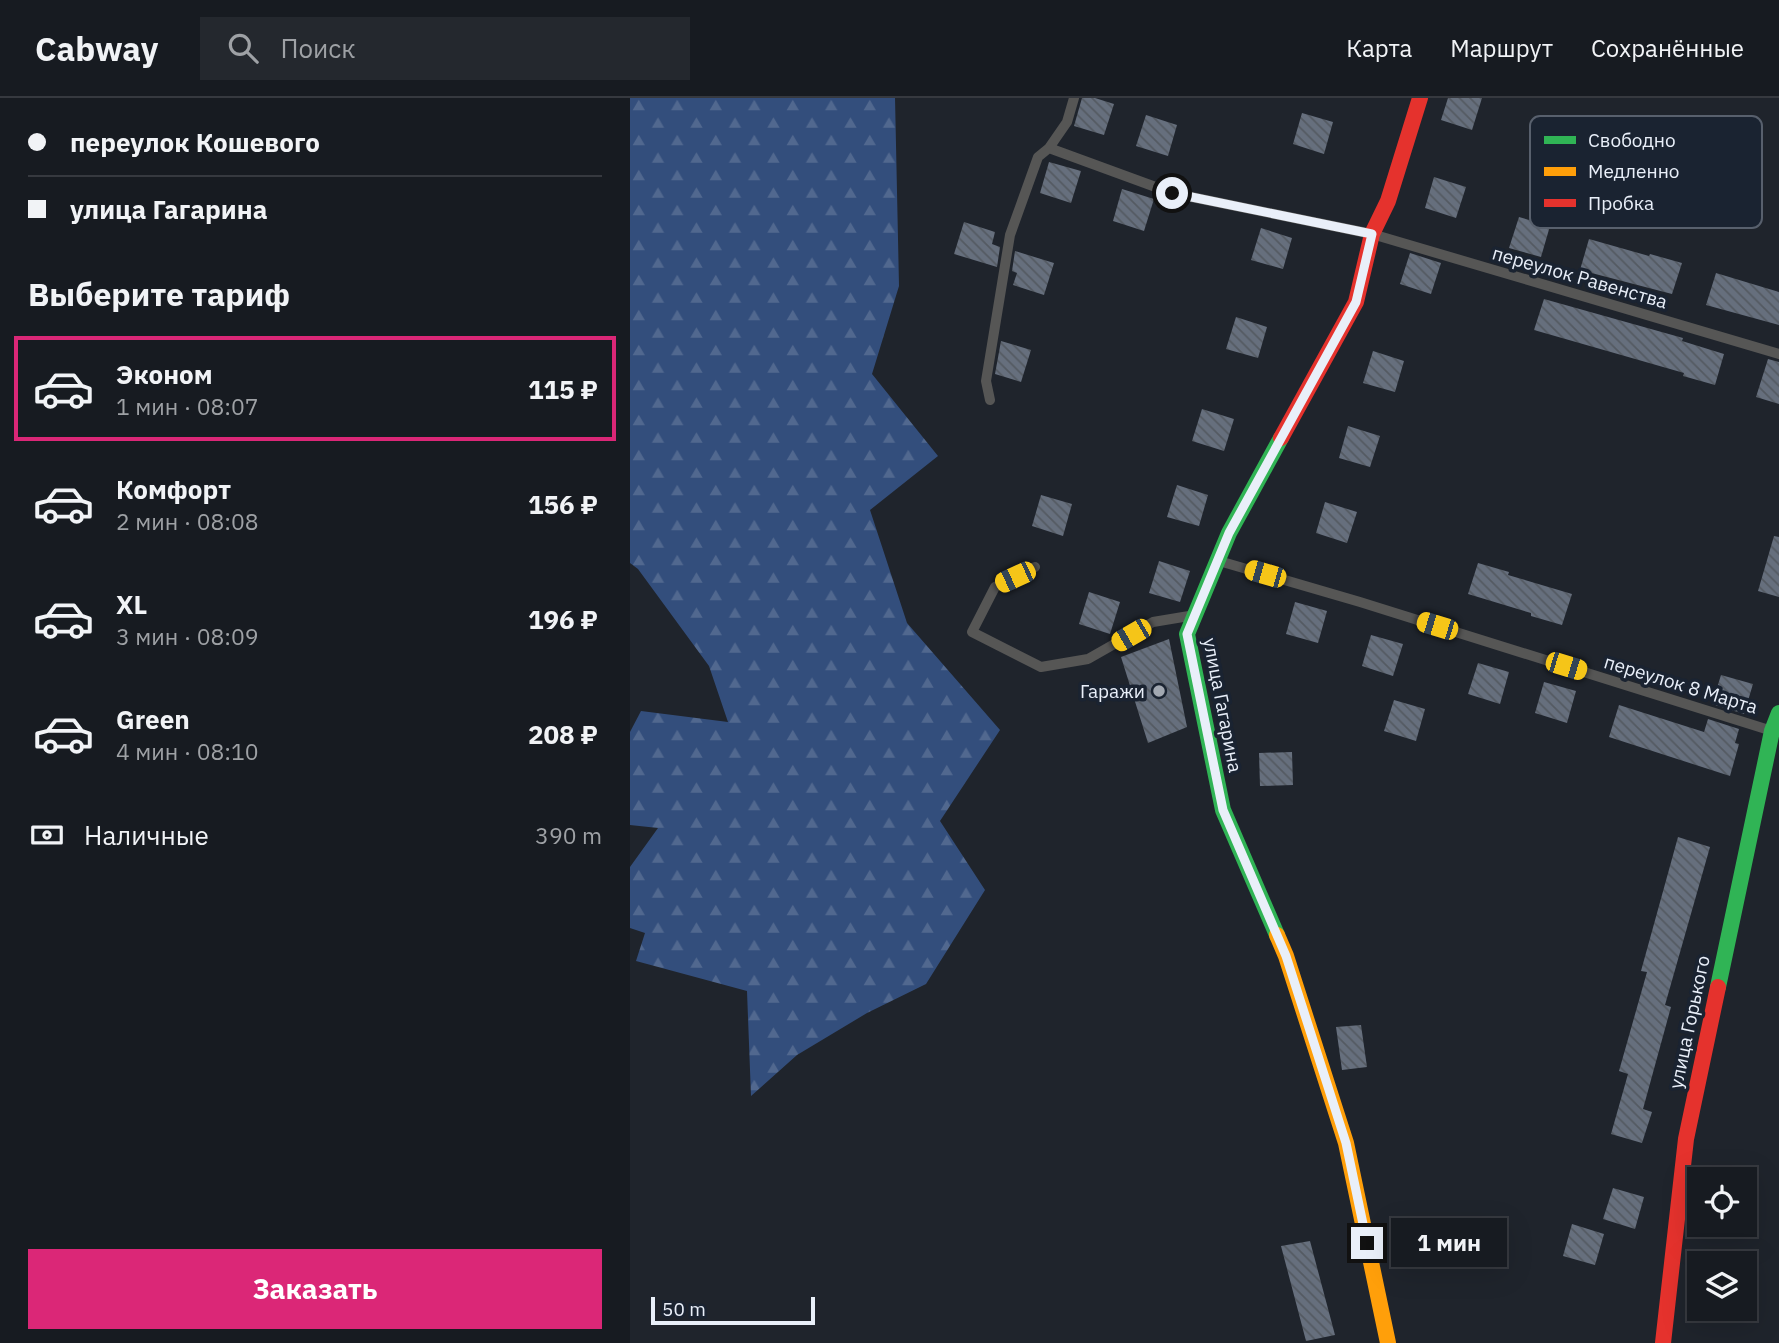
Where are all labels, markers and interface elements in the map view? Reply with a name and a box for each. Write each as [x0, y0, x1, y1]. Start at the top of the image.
search box [200, 17, 690, 80]
text: Cabway [35, 27, 158, 70]
icon: search [224, 29, 262, 67]
text: Поиск [280, 31, 356, 65]
text: Карта [1346, 32, 1412, 64]
text: Маршрут [1450, 32, 1553, 64]
text: Сохранённые [1591, 32, 1744, 64]
legend [1530, 116, 1762, 228]
text: переулок Кошевого [70, 125, 320, 159]
text: Свободно [1588, 128, 1676, 152]
text: Медленно [1588, 159, 1679, 183]
route start [1156, 177, 1188, 209]
text: Пробка [1588, 191, 1654, 215]
text: улица Гагарина [70, 192, 267, 226]
street label: переулок Равенства [1490, 241, 1670, 313]
text: Выберите тариф [28, 273, 290, 315]
icon: car [32, 357, 95, 420]
text: Эконом [116, 357, 213, 391]
text: 115 ₽ [528, 372, 598, 406]
text: 1 мин · 08:07 [116, 391, 259, 421]
icon: car [32, 472, 95, 535]
text: Комфорт [116, 472, 231, 506]
text: 156 ₽ [528, 487, 598, 521]
text: 2 мин · 08:08 [116, 506, 259, 536]
car [1242, 558, 1289, 590]
car [992, 559, 1039, 595]
icon: car [32, 587, 95, 650]
text: XL [116, 587, 147, 621]
text: 196 ₽ [528, 602, 598, 636]
car [1414, 610, 1461, 642]
car [1108, 615, 1155, 655]
text: 3 мин · 08:09 [116, 621, 259, 651]
street label: улица Гагарина [1198, 636, 1248, 774]
street label: переулок 8 Марта [1601, 649, 1761, 719]
car [1543, 650, 1590, 682]
place label: Гаражи [1080, 679, 1145, 703]
marker: Гаражи [1151, 683, 1167, 699]
icon: car [32, 702, 95, 765]
text: Green [116, 702, 190, 736]
text: 208 ₽ [528, 717, 598, 751]
text: 4 мин · 08:10 [116, 736, 259, 766]
icon: cash [28, 816, 66, 854]
text: Наличные [84, 818, 209, 852]
text: 390 m [535, 820, 602, 850]
street label: улица Горького [1663, 953, 1715, 1091]
map controls [1687, 1167, 1757, 1321]
button: locate [1687, 1167, 1757, 1237]
callout: 1 мин [1392, 1218, 1507, 1268]
route end [1351, 1227, 1383, 1259]
text: 1 мин [1417, 1227, 1481, 1257]
button: Заказать [28, 1249, 602, 1329]
button: layers [1687, 1251, 1757, 1321]
scale bar [651, 1294, 816, 1326]
text: 50 m [662, 1297, 706, 1321]

